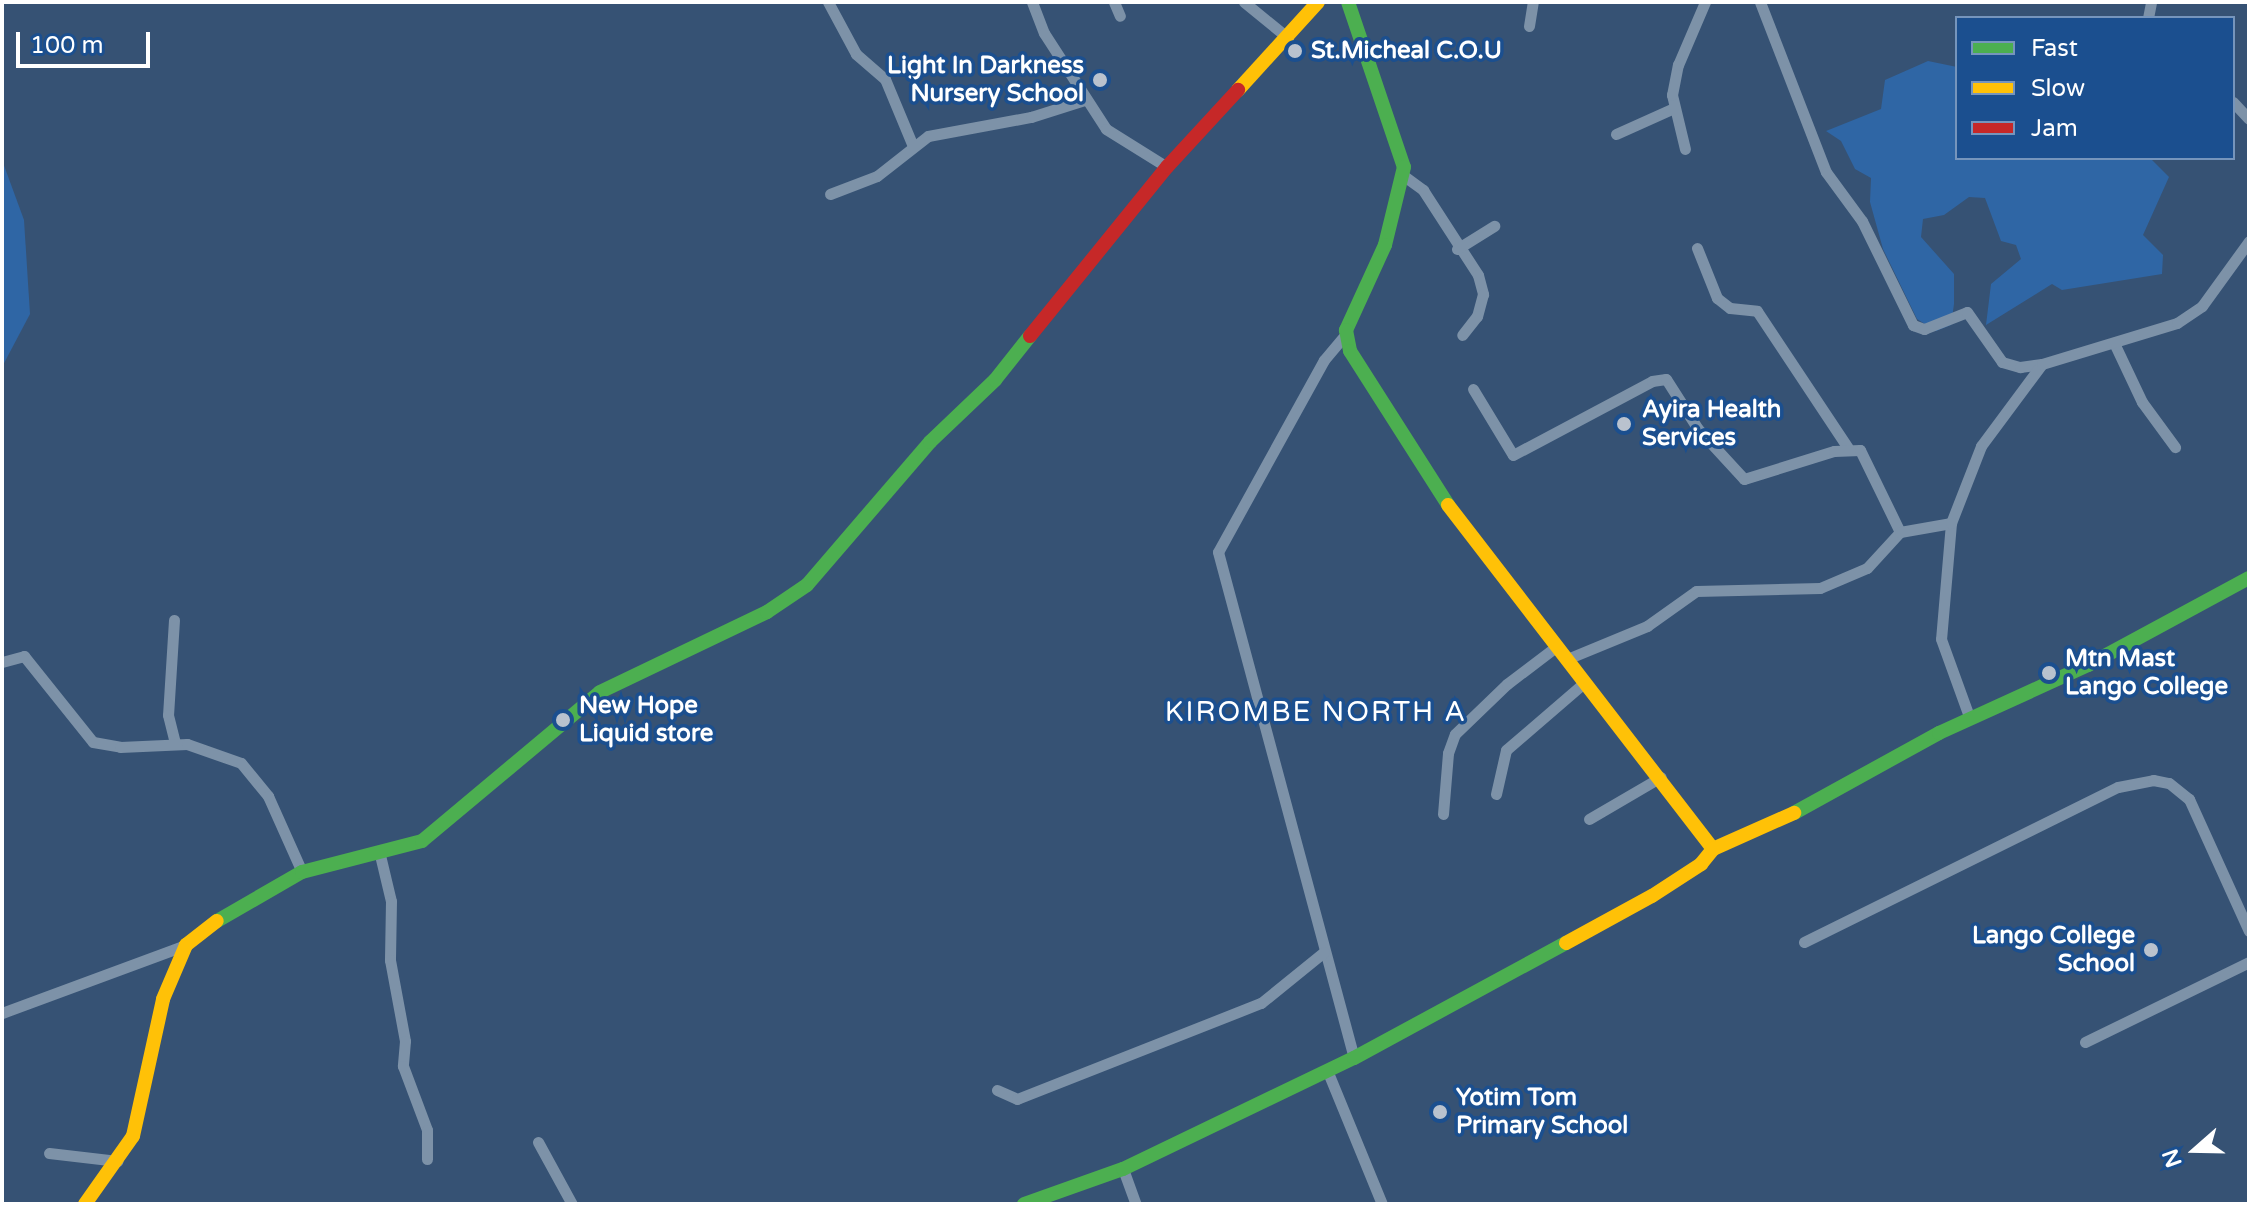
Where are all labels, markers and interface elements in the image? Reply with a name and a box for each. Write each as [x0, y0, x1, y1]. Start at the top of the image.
scale bar [20, 16, 154, 66]
legend [1955, 16, 2235, 160]
text: 100 m [30, 31, 104, 60]
text: Fast [2031, 34, 2078, 63]
place label: St.Micheal C.O.U [1311, 37, 1502, 65]
marker: St.Micheal C.O.U [1286, 42, 1304, 60]
place label: Light In Darkness Nursery School [887, 52, 1084, 108]
marker: Light In Darkness Nursery School [1091, 71, 1109, 89]
text: Slow [2031, 74, 2085, 103]
text: Jam [2031, 114, 2078, 143]
place label: Ayira Health Services [1642, 396, 1781, 452]
marker: Ayira Health Services [1613, 413, 1635, 435]
place label: Mtn Mast Lango College [2065, 645, 2228, 701]
marker: Mtn Mast Lango College [2040, 664, 2058, 682]
place label: New Hope Liquid store [579, 692, 713, 748]
district label: KIROMBE NORTH A [1165, 695, 1467, 729]
marker: New Hope Liquid store [554, 711, 572, 729]
place label: Lango College School [1972, 922, 2135, 978]
marker: Lango College School [2142, 941, 2160, 959]
place label: Yotim Tom Primary School [1456, 1084, 1628, 1140]
marker: Yotim Tom Primary School [1431, 1103, 1449, 1121]
north arrow [2155, 1110, 2235, 1190]
text: N [2157, 1145, 2188, 1171]

